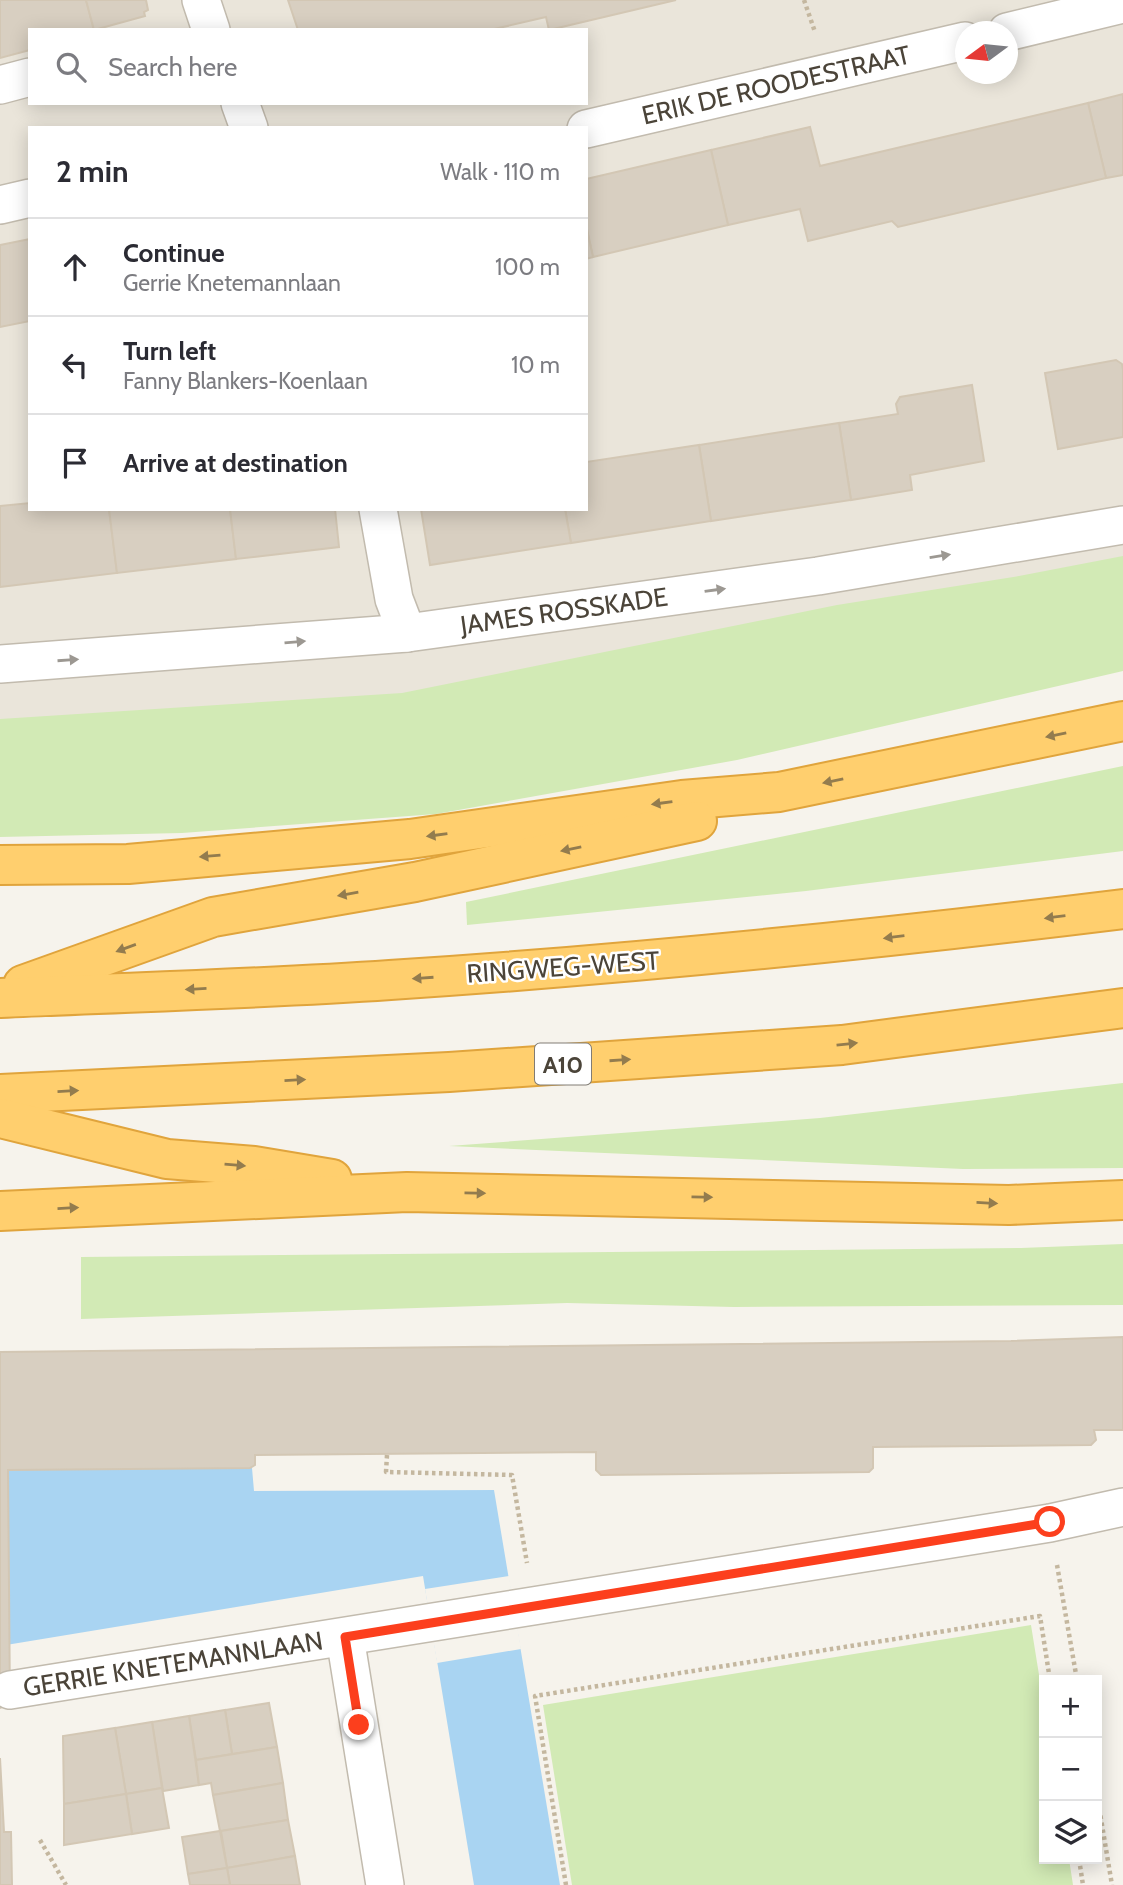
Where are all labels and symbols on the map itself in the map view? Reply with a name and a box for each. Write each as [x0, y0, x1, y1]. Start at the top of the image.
north arrow [955, 21, 1018, 84]
street label: ERIK DE ROODESTRAAT [639, 38, 914, 131]
one-way arrow [929, 550, 951, 561]
street label: JAMES ROSSKADE [457, 581, 670, 642]
one-way arrow [704, 584, 726, 595]
one-way arrow [284, 636, 306, 647]
one-way arrow [57, 654, 79, 665]
one-way arrow [1045, 730, 1067, 741]
one-way arrow [822, 776, 844, 787]
one-way arrow [651, 798, 673, 809]
one-way arrow [426, 830, 448, 841]
one-way arrow [560, 844, 582, 855]
one-way arrow [199, 851, 221, 862]
one-way arrow [337, 889, 359, 900]
one-way arrow [1044, 912, 1066, 923]
one-way arrow [882, 932, 904, 943]
one-way arrow [115, 943, 136, 954]
street label: RINGWEG-WEST [466, 944, 661, 990]
one-way arrow [412, 973, 434, 984]
one-way arrow [184, 984, 206, 995]
one-way arrow [836, 1038, 858, 1049]
road number: A10 [535, 1044, 591, 1084]
one-way arrow [610, 1054, 632, 1065]
one-way arrow [285, 1074, 307, 1085]
one-way arrow [57, 1085, 79, 1096]
one-way arrow [225, 1160, 247, 1171]
one-way arrow [464, 1187, 486, 1199]
one-way arrow [692, 1191, 714, 1202]
one-way arrow [976, 1198, 998, 1209]
one-way arrow [57, 1202, 79, 1213]
route start [1034, 1506, 1065, 1537]
street label: GERRIE KNETEMANNLAAN [21, 1625, 325, 1703]
route end [343, 1709, 374, 1740]

